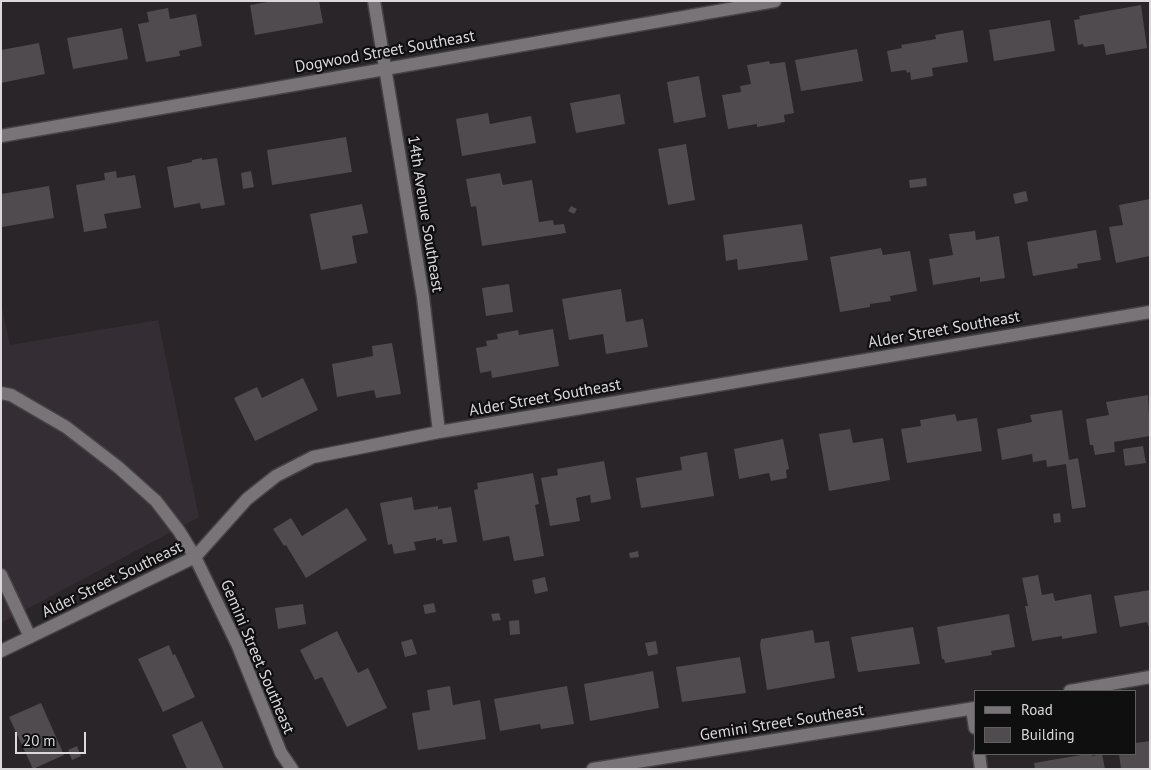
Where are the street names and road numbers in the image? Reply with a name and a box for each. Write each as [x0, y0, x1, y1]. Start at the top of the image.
street label: Dogwood Street Southeast [293, 27, 477, 77]
street label: 14th Avenue Southeast [403, 134, 447, 294]
street label: Alder Street Southeast [867, 307, 1021, 353]
street label: Alder Street Southeast [468, 375, 622, 421]
street label: Alder Street Southeast [39, 538, 185, 622]
street label: Gemini Street Southeast [216, 577, 298, 737]
street label: Gemini Street Southeast [699, 701, 865, 745]

